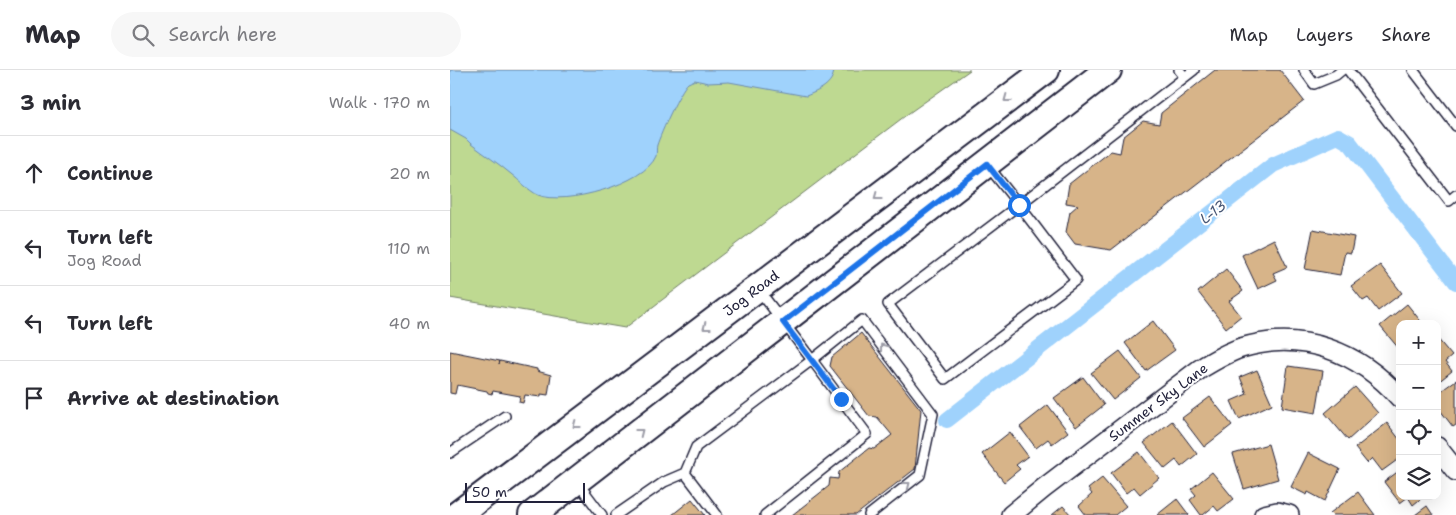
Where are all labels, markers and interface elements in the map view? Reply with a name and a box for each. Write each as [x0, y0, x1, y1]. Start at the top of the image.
search box [111, 12, 461, 57]
text: Map [25, 19, 81, 51]
icon: search [129, 21, 157, 49]
text: Search here [169, 22, 277, 47]
text: Map [1230, 23, 1268, 47]
text: Layers [1296, 23, 1353, 47]
text: Share [1381, 23, 1431, 47]
text: 3 min [20, 89, 81, 117]
text: Walk · 170 m [329, 92, 430, 113]
one-way arrow [1004, 94, 1013, 102]
icon: ahead [20, 159, 48, 187]
text: Continue [67, 161, 153, 186]
text: 20 m [389, 163, 430, 184]
one-way arrow [874, 192, 883, 200]
route start [1008, 194, 1031, 217]
water label: L-13 [1196, 195, 1230, 229]
text: Turn left [67, 225, 153, 250]
icon: left [20, 234, 48, 262]
text: 110 m [387, 238, 430, 259]
text: Jog Road [67, 250, 142, 271]
street label: Jog Road [720, 266, 783, 320]
icon: left [20, 309, 48, 337]
text: Turn left [67, 311, 153, 336]
text: 40 m [388, 313, 430, 334]
map controls [1396, 320, 1441, 500]
button: + [1396, 320, 1441, 365]
one-way arrow [702, 321, 712, 330]
one-way arrow [880, 343, 889, 353]
street label: Summer Sky Lane [1105, 359, 1211, 445]
button: − [1396, 365, 1441, 410]
icon: arrive [20, 384, 48, 412]
text: Arrive at destination [67, 386, 279, 411]
route end [830, 388, 853, 411]
button: locate [1396, 410, 1441, 455]
one-way arrow [573, 419, 582, 427]
one-way arrow [634, 429, 644, 438]
button: layers [1396, 455, 1441, 500]
scale bar [465, 480, 585, 503]
one-way arrow [901, 482, 911, 491]
text: 50 m [472, 483, 507, 501]

